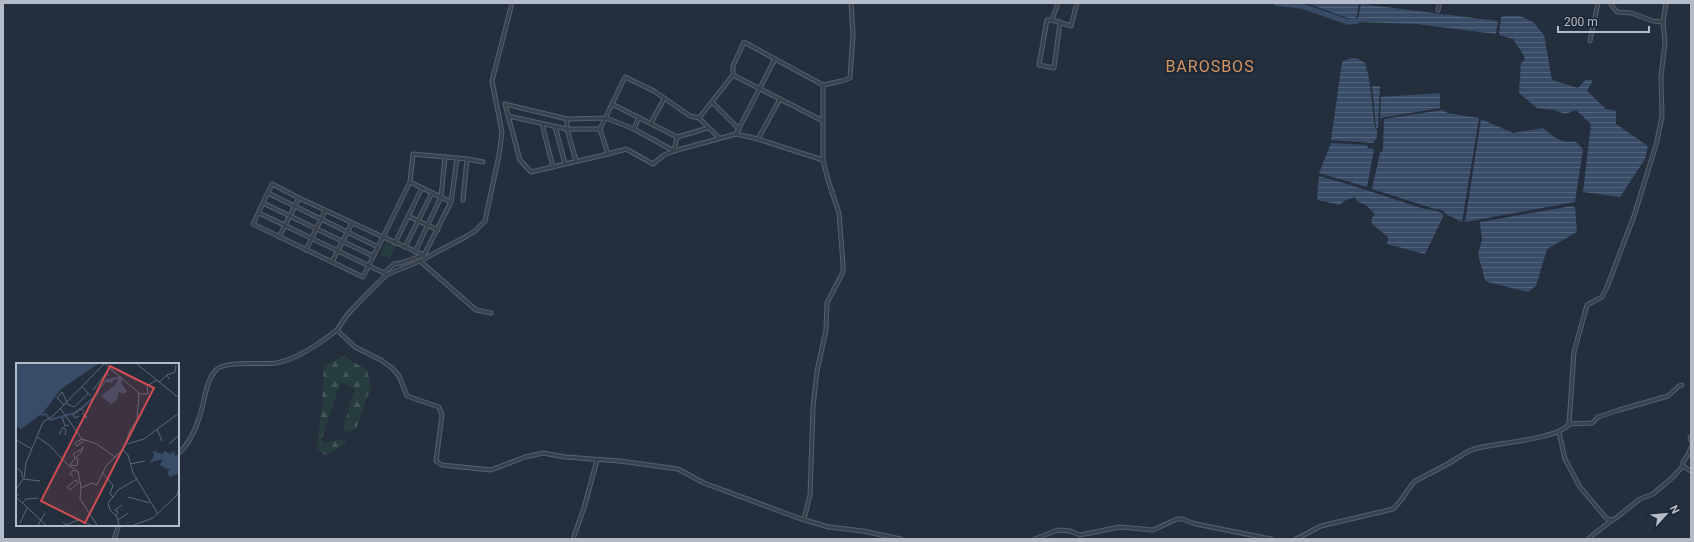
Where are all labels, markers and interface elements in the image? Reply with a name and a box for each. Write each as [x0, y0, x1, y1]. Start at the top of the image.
scale bar [1558, 8, 1649, 34]
text: 200 m [1564, 15, 1598, 29]
district label: BAROSBOS [1165, 57, 1255, 76]
inset map [16, 363, 179, 526]
north arrow [1646, 494, 1686, 534]
text: N [1667, 503, 1682, 516]

